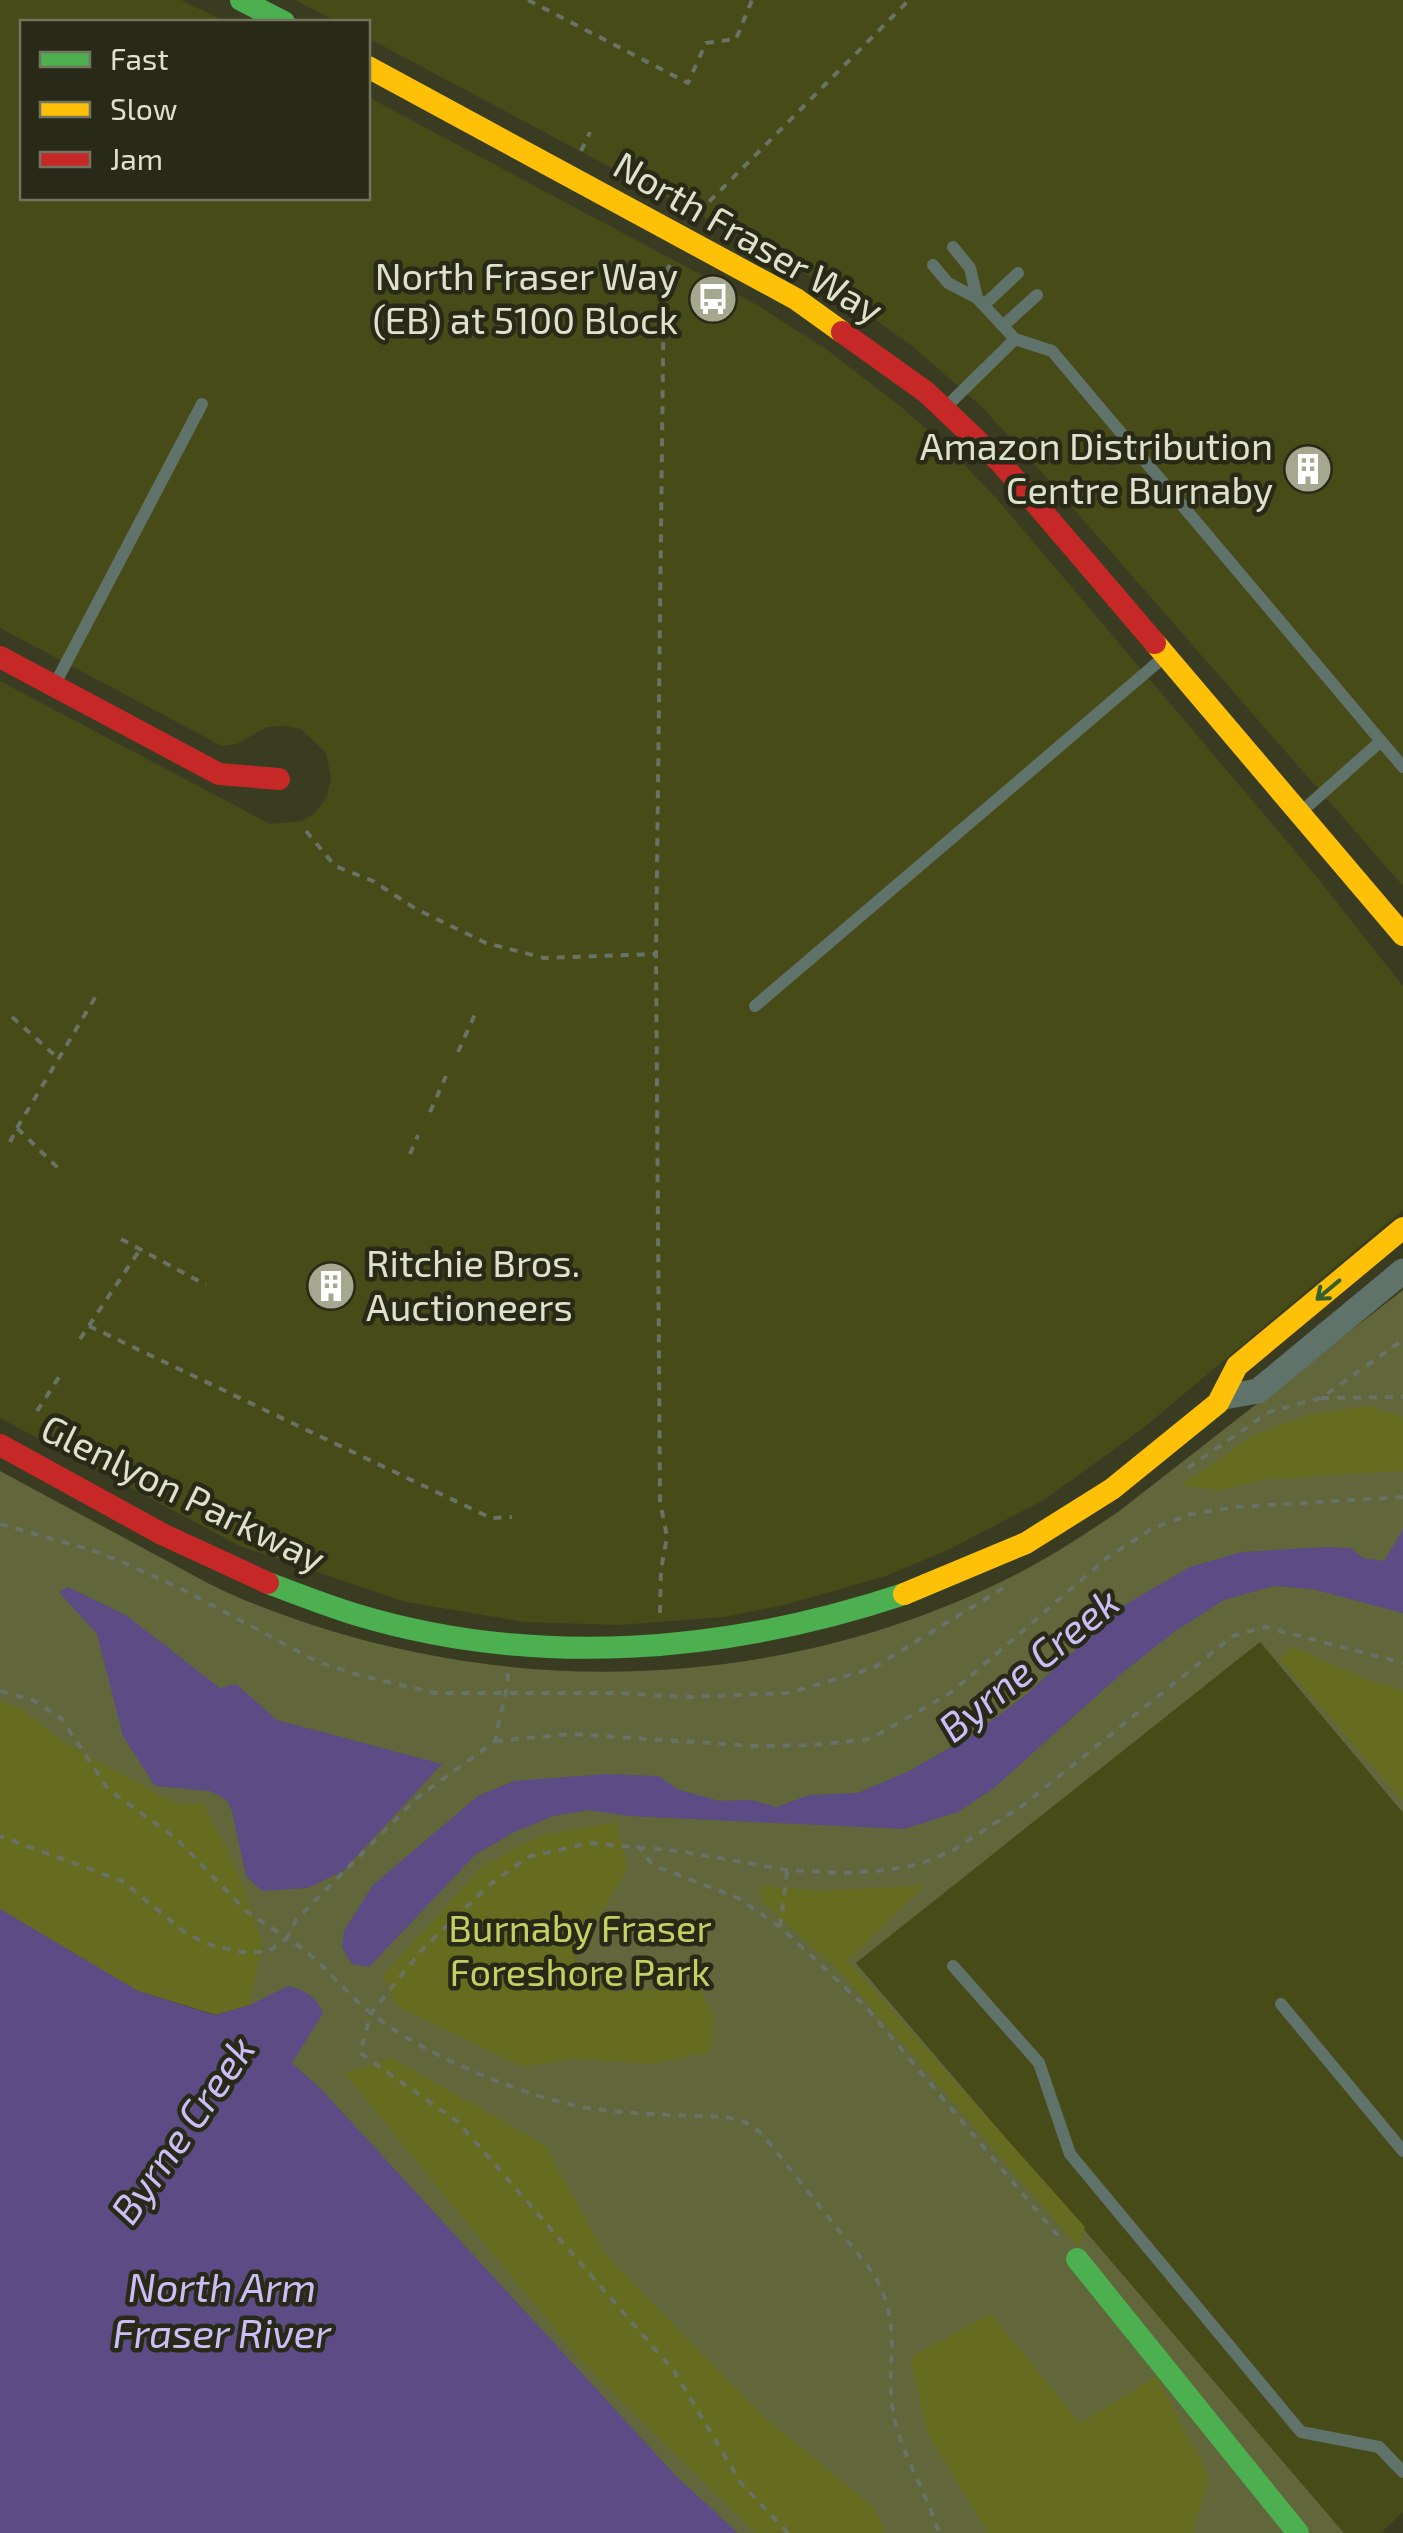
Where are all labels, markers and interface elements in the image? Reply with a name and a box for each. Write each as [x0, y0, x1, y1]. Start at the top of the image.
legend [20, 20, 370, 200]
text: Fast [110, 40, 169, 76]
text: Slow [110, 90, 177, 126]
text: Jam [110, 140, 163, 176]
street label: North Fraser Way [606, 141, 892, 332]
place label: North Fraser Way (EB) at 5100 Block [372, 252, 678, 342]
bus stop icon: North Fraser Way (EB) at 5100 Block [687, 273, 739, 325]
place label: Amazon Distribution Centre Burnaby [920, 422, 1273, 512]
building icon: Amazon Distribution Centre Burnaby [1282, 443, 1334, 495]
place label: Ritchie Bros. Auctioneers [366, 1239, 580, 1329]
building icon: Ritchie Bros. Auctioneers [305, 1260, 357, 1312]
one-way arrow [1316, 1279, 1342, 1301]
street label: Glenlyon Parkway [34, 1404, 333, 1581]
water label: Byrne Creek [928, 1576, 1128, 1751]
park label: Burnaby Fraser Foreshore Park [448, 1904, 712, 1994]
water label: Byrne Creek [99, 2026, 264, 2232]
water label: North Arm Fraser River [113, 2262, 332, 2356]

